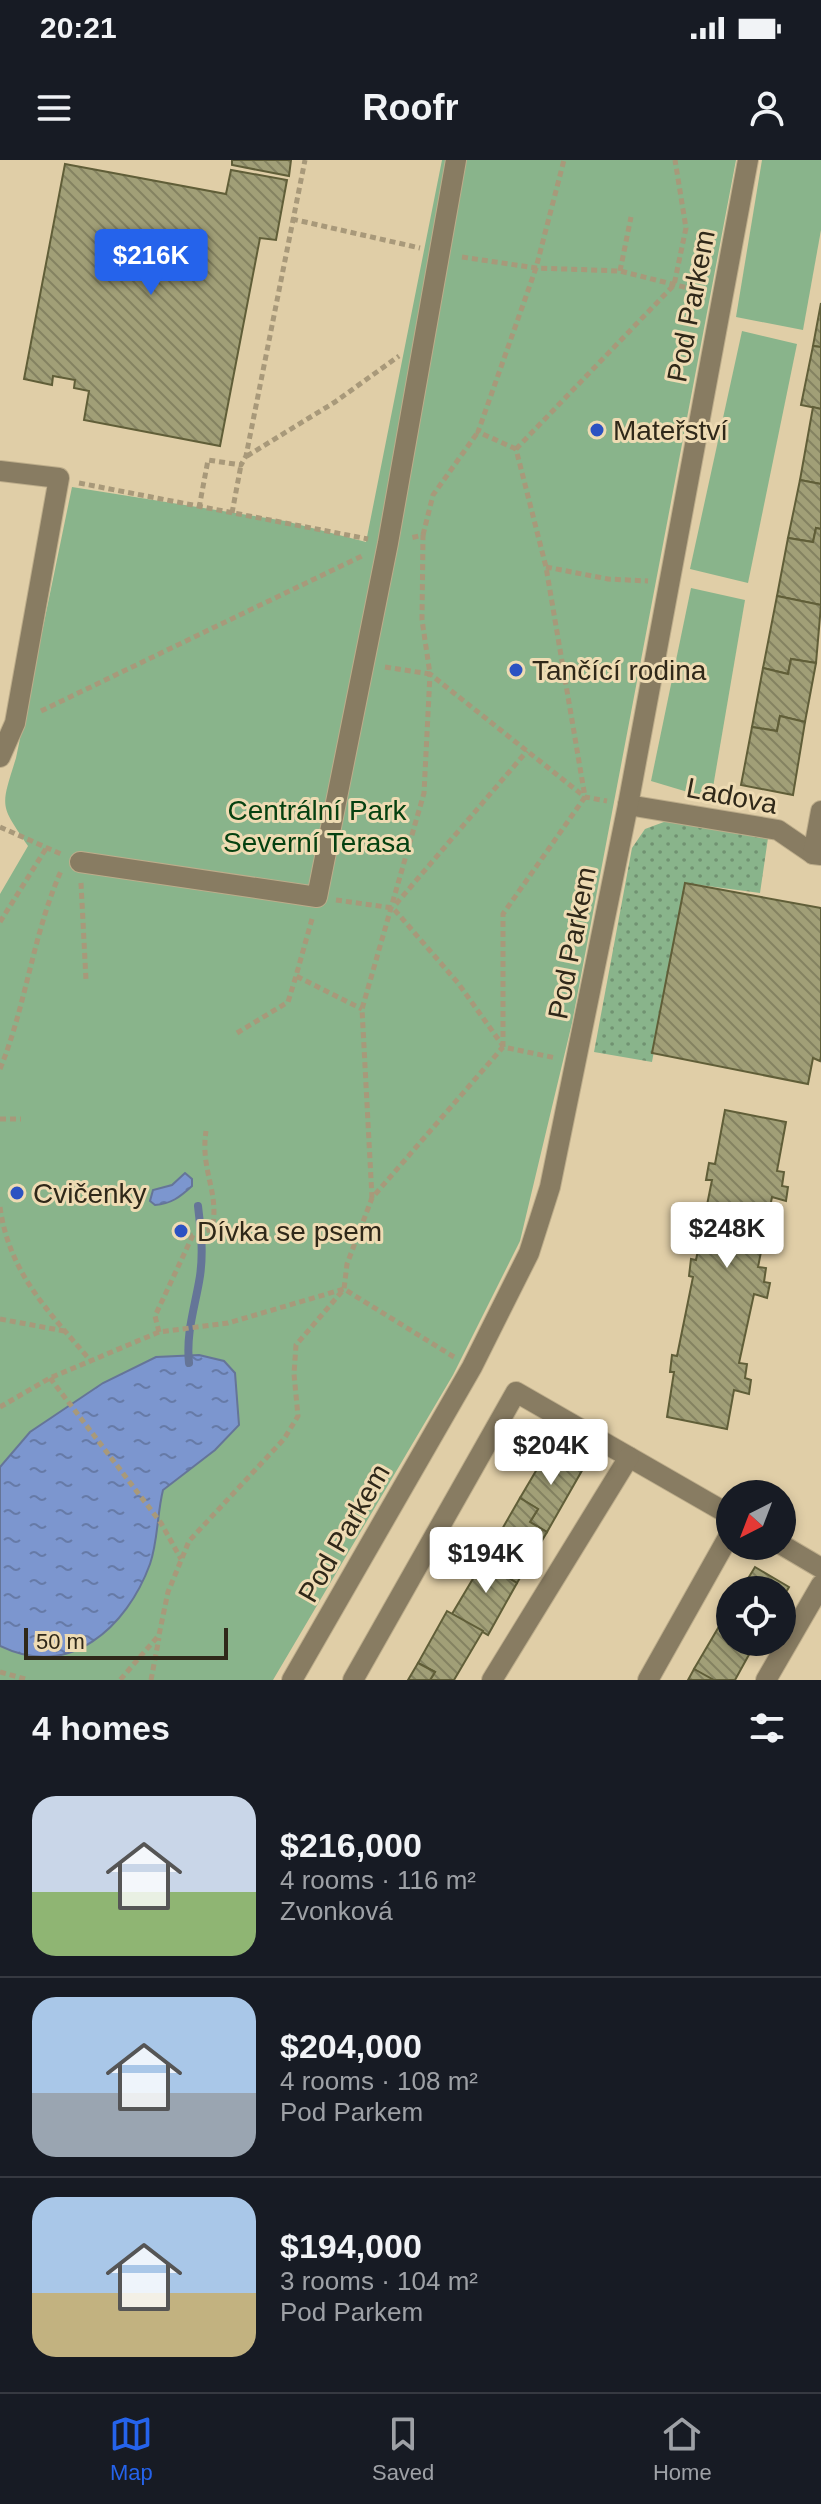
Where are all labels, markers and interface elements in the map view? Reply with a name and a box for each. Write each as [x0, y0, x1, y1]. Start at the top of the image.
text: 20:21 [40, 11, 117, 44]
icon: menu [32, 86, 76, 130]
icon: person [745, 86, 789, 130]
text: Roofr [363, 87, 458, 128]
street label: Pod Parkem [661, 227, 721, 385]
pin: $216K [95, 229, 207, 297]
text: $216K [113, 240, 189, 270]
place label: Mateřství [613, 415, 728, 446]
marker: Mateřství [588, 421, 606, 439]
place label: Tančící rodina [532, 655, 707, 686]
marker: Tančící rodina [507, 661, 525, 679]
street label: Ladova [684, 772, 780, 820]
park label: Centrální Park Severní Terasa [223, 795, 411, 858]
street label: Pod Parkem [542, 864, 602, 1022]
place label: Cvičenky [33, 1178, 147, 1209]
marker: Cvičenky [8, 1184, 26, 1202]
pin: $248K [671, 1202, 783, 1270]
text: $248K [689, 1213, 765, 1243]
place label: Dívka se psem [197, 1216, 382, 1247]
marker: Dívka se psem [172, 1222, 190, 1240]
pin: $204K [495, 1419, 607, 1487]
text: $204K [513, 1430, 589, 1460]
street label: Pod Parkem [292, 1459, 396, 1607]
north arrow [716, 1480, 796, 1560]
map controls [716, 1480, 796, 1656]
pin: $194K [430, 1527, 542, 1595]
text: $194K [448, 1538, 524, 1568]
button: locate [716, 1576, 796, 1656]
scale bar [24, 1624, 228, 1660]
text: 50 m [36, 1629, 85, 1654]
icon: filters [745, 1706, 789, 1750]
text: 4 homes [32, 1709, 170, 1747]
text: $216,000 [280, 1826, 422, 1864]
icon: home [96, 1828, 192, 1924]
text: 4 rooms · 116 m² [280, 1865, 476, 1895]
text: Zvonková [280, 1896, 393, 1926]
text: $204,000 [280, 2027, 422, 2065]
icon: home [96, 2029, 192, 2125]
text: 4 rooms · 108 m² [280, 2066, 478, 2096]
text: Pod Parkem [280, 2097, 423, 2127]
text: $194,000 [280, 2227, 422, 2265]
icon: home [96, 2229, 192, 2325]
text: 3 rooms · 104 m² [280, 2266, 478, 2296]
text: Pod Parkem [280, 2297, 423, 2327]
tab: Map [109, 2412, 153, 2486]
tab: Saved [372, 2412, 434, 2486]
tab: Home [653, 2412, 712, 2486]

